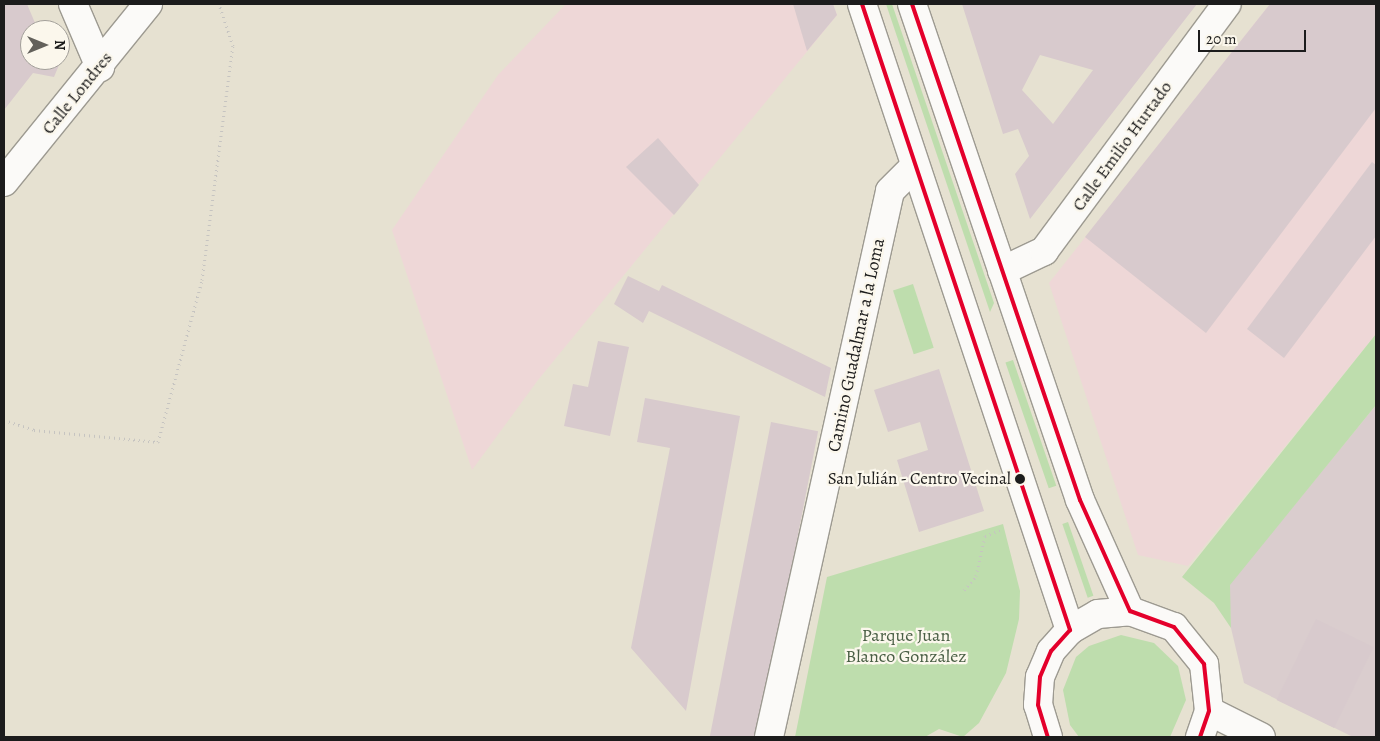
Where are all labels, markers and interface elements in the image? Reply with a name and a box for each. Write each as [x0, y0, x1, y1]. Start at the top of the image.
north arrow [20, 20, 70, 70]
scale bar [1200, 20, 1308, 52]
text: 20 m [1206, 29, 1237, 49]
text: N [50, 40, 69, 50]
street label: Calle Londres [37, 47, 117, 139]
street label: Calle Emilio Hurtado [1068, 77, 1176, 215]
street label: Camino Guadalmar a la Loma [823, 236, 889, 454]
place label: San Julián - Centro Vecinal [827, 469, 1011, 489]
marker: San Julián - Centro Vecinal [1015, 474, 1025, 484]
park label: Parque Juan Blanco González [845, 625, 967, 668]

